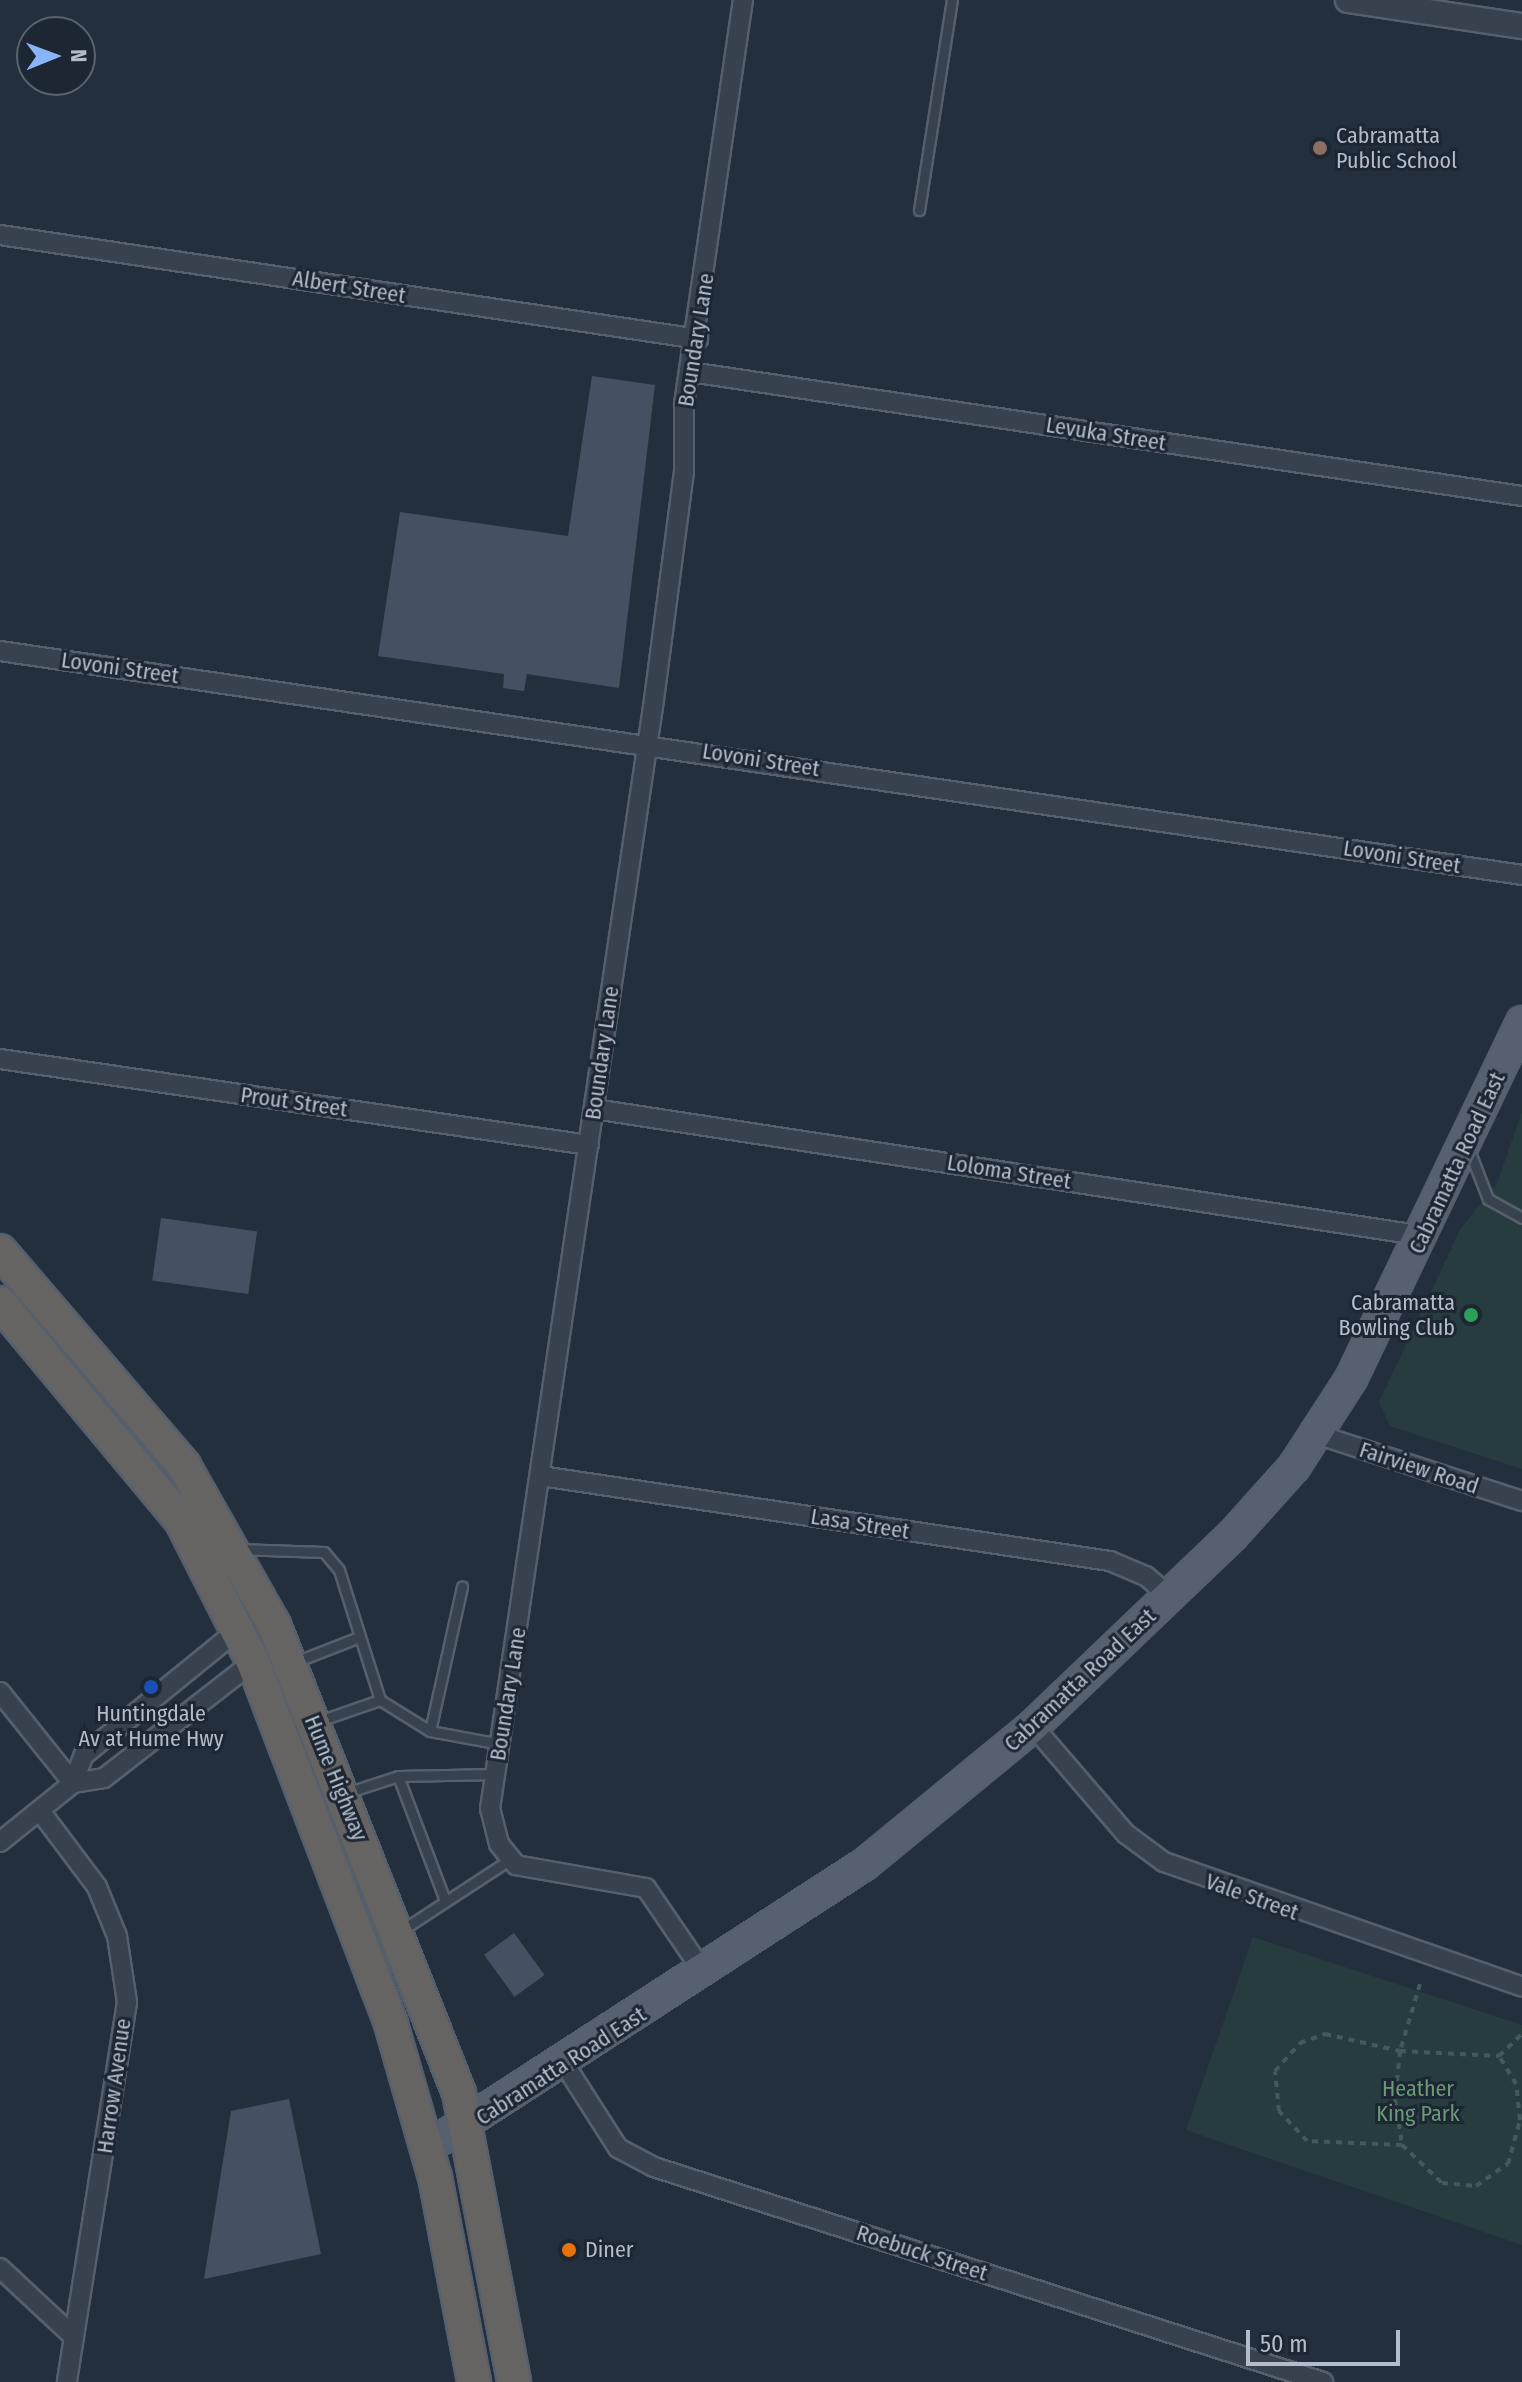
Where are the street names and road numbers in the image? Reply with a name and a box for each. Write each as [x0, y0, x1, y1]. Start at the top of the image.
street label: Albert Street [291, 265, 407, 309]
street label: Boundary Lane [672, 271, 720, 409]
street label: Levuka Street [1044, 411, 1168, 457]
street label: Lovoni Street [60, 647, 180, 689]
street label: Lovoni Street [700, 738, 822, 782]
street label: Lovoni Street [1341, 835, 1463, 879]
street label: Boundary Lane [580, 984, 624, 1122]
street label: Cabramatta Road East [1403, 1068, 1511, 1258]
street label: Prout Street [239, 1081, 349, 1123]
street label: Loloma Street [945, 1149, 1073, 1195]
street label: Fairview Road [1356, 1436, 1482, 1500]
street label: Lasa Street [809, 1503, 911, 1545]
street label: Cabramatta Road East [999, 1603, 1161, 1757]
street label: Boundary Lane [484, 1625, 532, 1763]
street label: Hume Highway [299, 1711, 373, 1845]
street label: Vale Street [1202, 1868, 1302, 1926]
street label: Cabramatta Road East [471, 2001, 651, 2131]
street label: Harrow Avenue [91, 2017, 137, 2155]
street label: Roebuck Street [853, 2219, 991, 2287]

